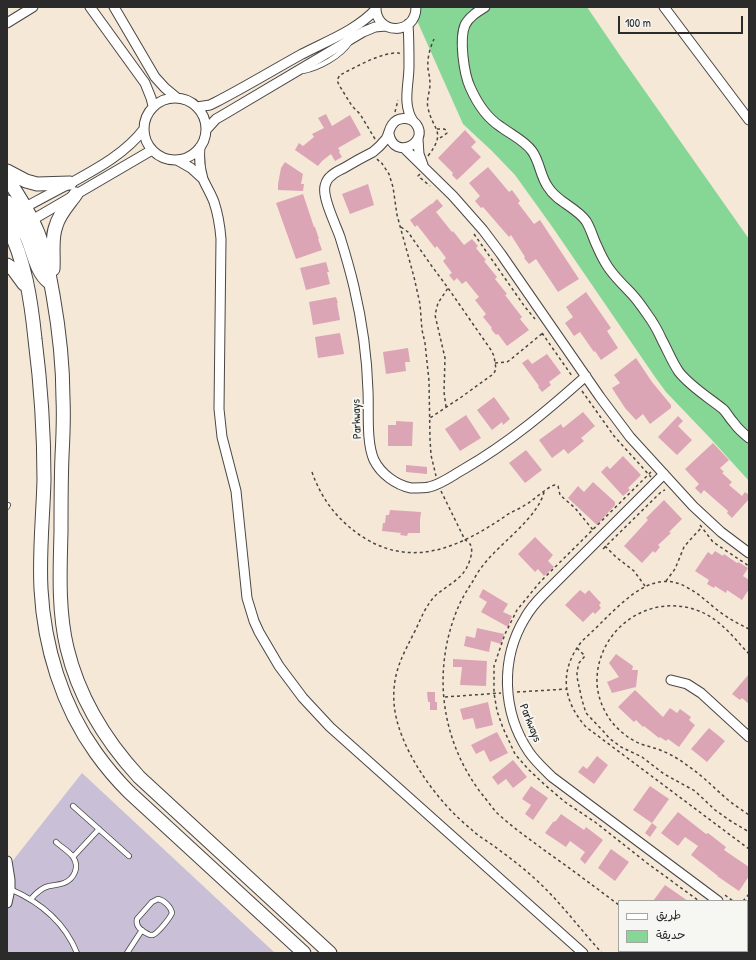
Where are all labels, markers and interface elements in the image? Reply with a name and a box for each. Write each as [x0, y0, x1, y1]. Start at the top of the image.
scale bar [620, 8, 745, 34]
text: 100 m [625, 14, 651, 31]
street label: Parkways [349, 399, 365, 439]
street label: Parkways [516, 702, 544, 744]
legend [618, 900, 748, 952]
text: طريق [656, 906, 681, 923]
text: حديقة [656, 926, 685, 943]

